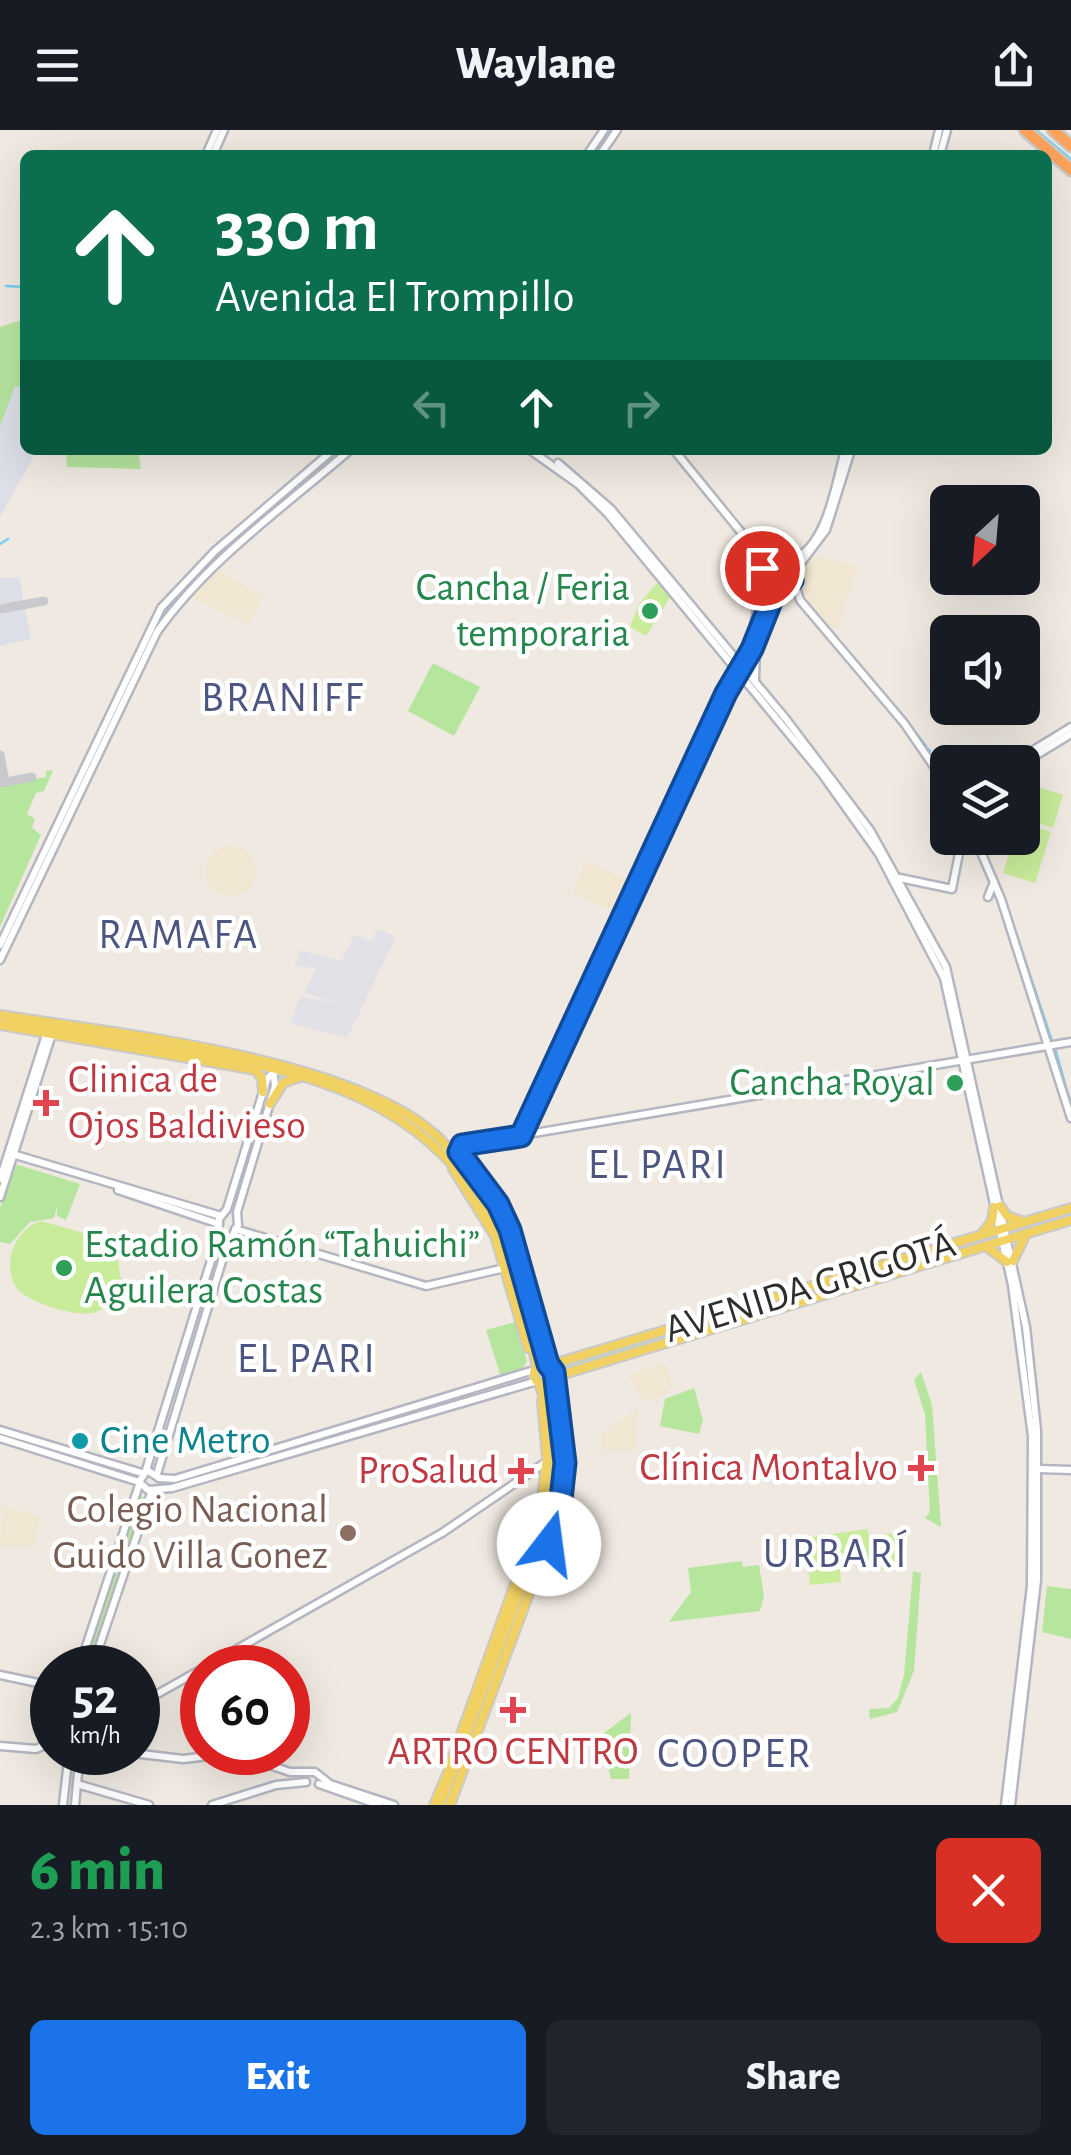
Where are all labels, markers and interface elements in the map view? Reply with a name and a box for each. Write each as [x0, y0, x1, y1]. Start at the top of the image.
icon: menu [30, 38, 85, 93]
icon: share [986, 38, 1041, 93]
text: Waylane [455, 42, 616, 87]
icon: ahead [50, 190, 180, 320]
text: 330 m [215, 193, 379, 263]
text: Avenida El Trompillo [215, 275, 575, 320]
icon: left [404, 380, 459, 435]
icon: ahead [509, 380, 564, 435]
icon: right [614, 380, 669, 435]
north arrow [930, 485, 1040, 595]
map controls [930, 485, 1040, 855]
pin [720, 526, 805, 611]
icon: arrive [735, 541, 790, 596]
place label: Cancha / Feria temporaria [416, 568, 630, 654]
marker: Cancha / Feria temporaria [639, 600, 661, 622]
button: sound [930, 615, 1040, 725]
district label: BRANIFF [201, 677, 365, 719]
button: layers [930, 745, 1040, 855]
district label: RAMAFA [98, 914, 260, 956]
place label: Clinica de Ojos Baldivieso [68, 1060, 306, 1146]
place label: Cancha Royal [730, 1063, 935, 1103]
marker: Cancha Royal [944, 1072, 966, 1094]
marker: Clinica de Ojos Baldivieso [33, 1090, 59, 1116]
district label: EL PARI [588, 1144, 728, 1186]
street label: AVENIDA GRIGOTÁ [659, 1220, 960, 1350]
place label: Estadio Ramón “Tahuichi” Aguilera Costas [84, 1225, 480, 1311]
marker: Estadio Ramón “Tahuichi” Aguilera Costas [53, 1257, 75, 1279]
district label: EL PARI [237, 1338, 377, 1380]
place label: Cine Metro [100, 1421, 271, 1461]
marker: Cine Metro [69, 1430, 91, 1452]
place label: Clínica Montalvo [640, 1448, 898, 1488]
place label: ProSalud [358, 1451, 498, 1491]
marker: Clínica Montalvo [908, 1455, 934, 1481]
marker: ProSalud [508, 1458, 534, 1484]
place label: Colegio Nacional Guido Villa Gonez [53, 1490, 328, 1576]
position arrow [497, 1492, 601, 1596]
marker: Colegio Nacional Guido Villa Gonez [337, 1522, 359, 1544]
district label: URBARÍ [763, 1529, 909, 1575]
speed limit sign: 60 [180, 1645, 310, 1775]
text: 52 [72, 1673, 118, 1723]
marker: ARTRO CENTRO [500, 1697, 526, 1723]
text: km/h [69, 1723, 121, 1748]
place label: ARTRO CENTRO [388, 1732, 638, 1772]
district label: COOPER [657, 1733, 813, 1775]
button: close [936, 1838, 1041, 1943]
text: 6 min [30, 1841, 165, 1901]
text: 2.3 km · 15:10 [30, 1912, 188, 1944]
button: Exit [30, 2020, 526, 2135]
button: Share [546, 2020, 1041, 2135]

